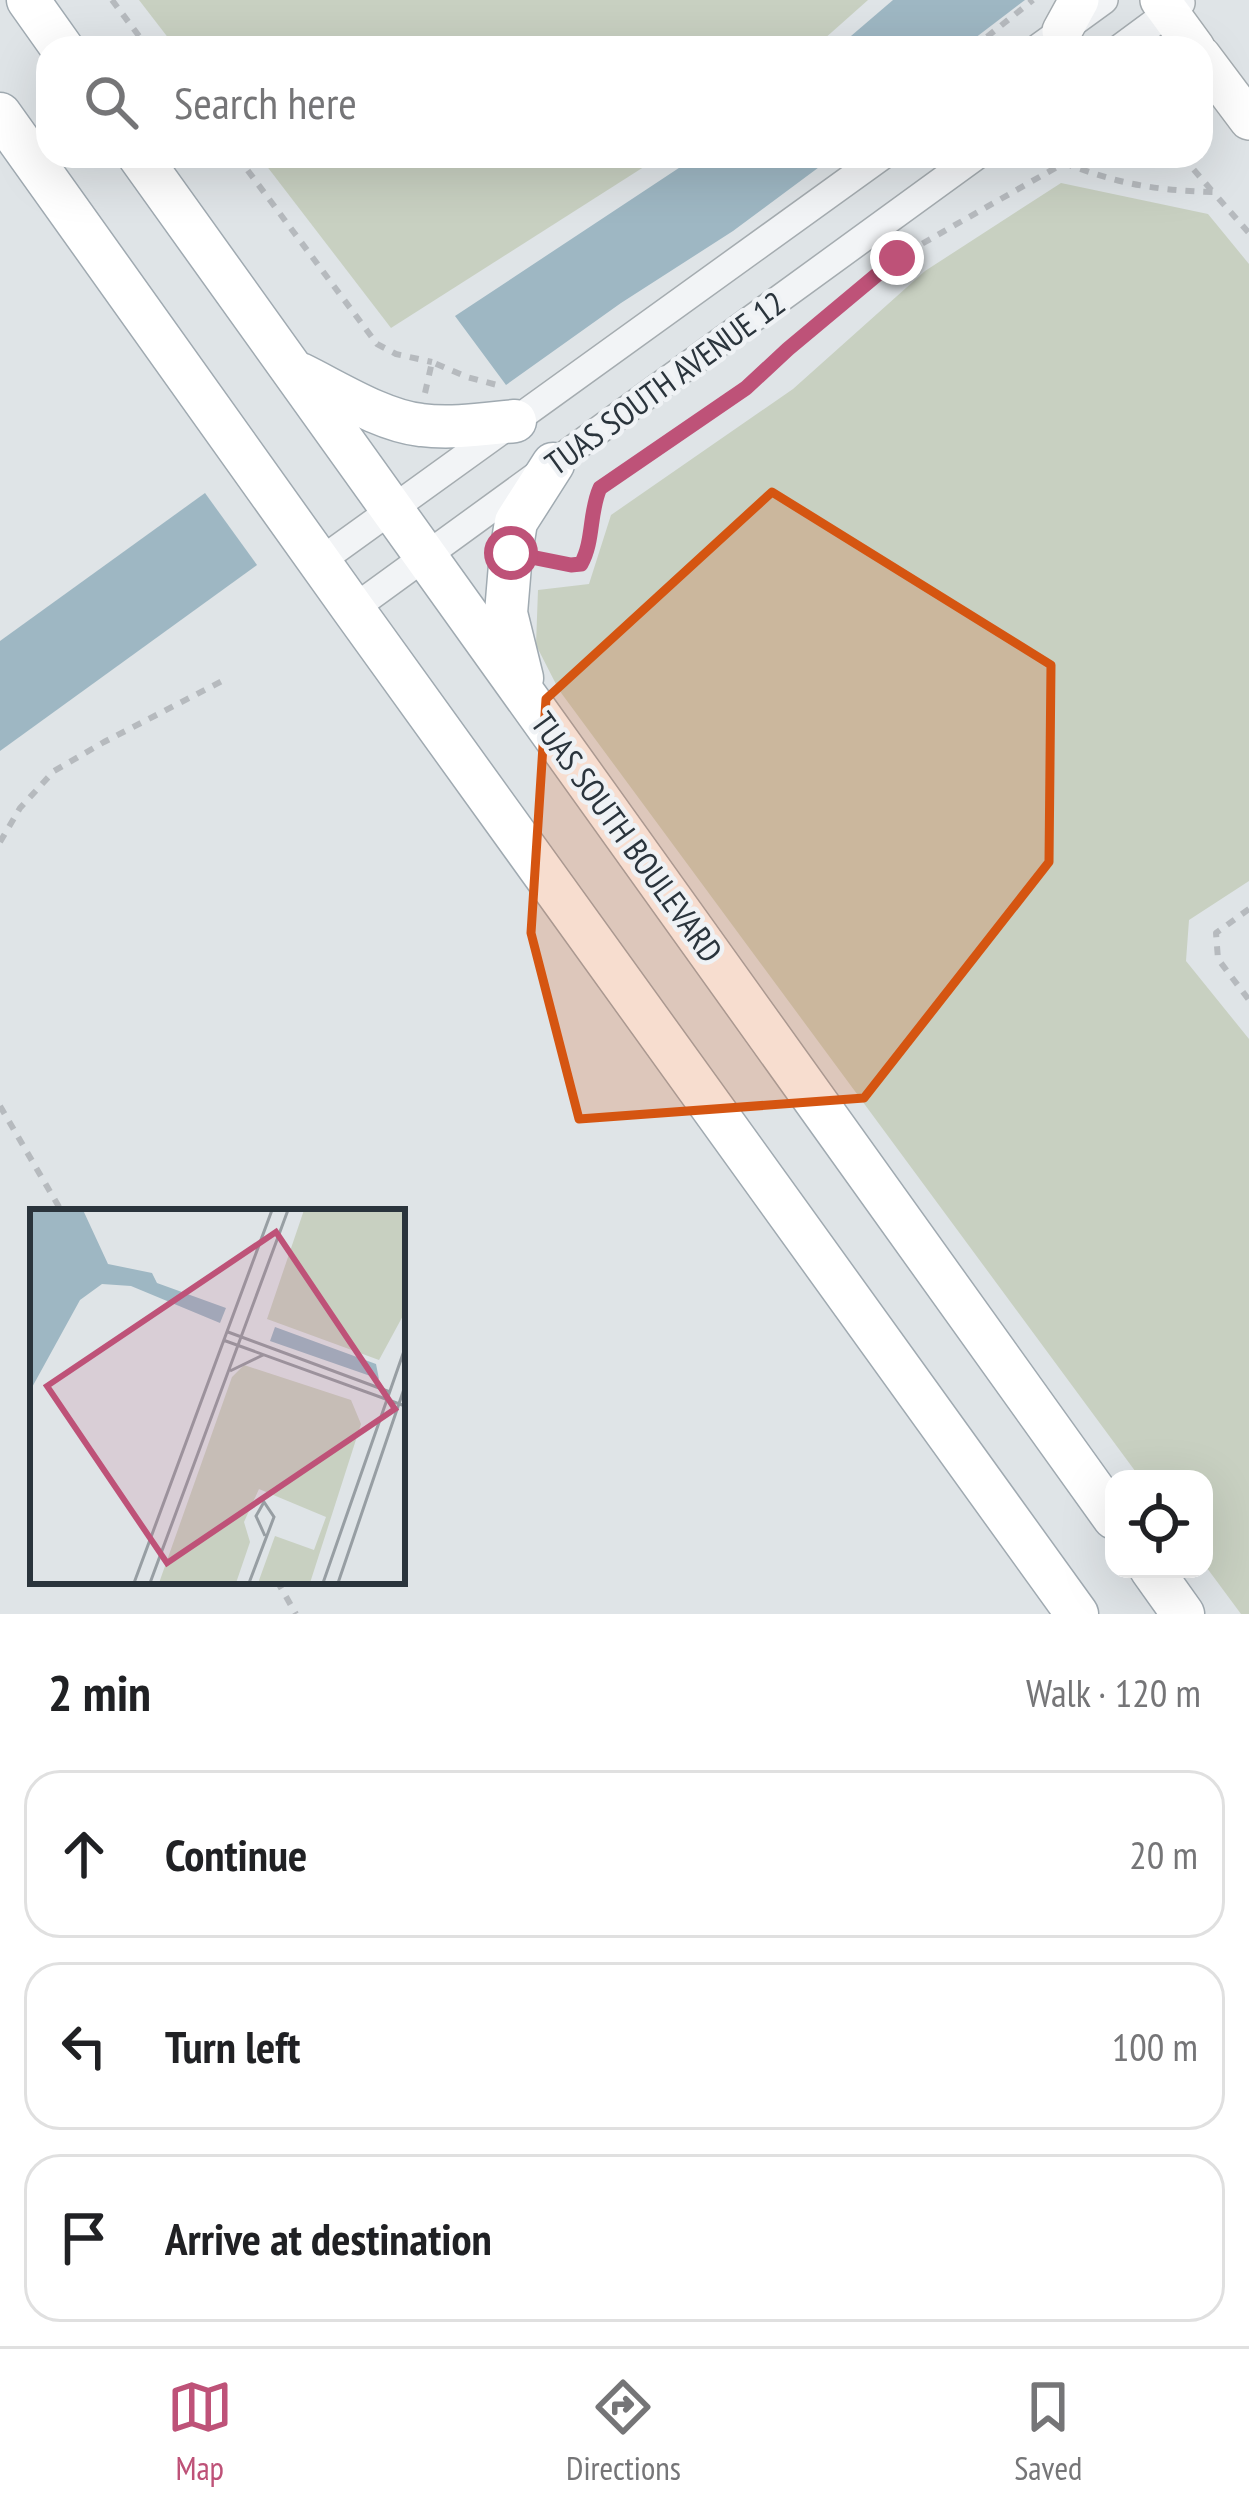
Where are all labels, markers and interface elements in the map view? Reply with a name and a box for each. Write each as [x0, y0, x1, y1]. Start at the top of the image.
search box [36, 36, 1213, 168]
icon: search [78, 69, 144, 135]
text: Search here [174, 73, 357, 131]
route end [870, 231, 924, 285]
street label: TUAS SOUTH AVENUE 12 [536, 281, 793, 484]
route start [484, 526, 538, 580]
street label: TUAS SOUTH BOULEVARD [522, 703, 733, 970]
inset map [30, 1209, 405, 1584]
map controls [1105, 1470, 1213, 1578]
button: locate [1105, 1470, 1213, 1578]
text: 2 min [48, 1659, 151, 1725]
text: Walk · 120 m [1026, 1667, 1201, 1718]
icon: ahead [51, 1821, 117, 1887]
text: Continue [165, 1825, 307, 1883]
text: 20 m [1129, 1829, 1198, 1880]
icon: left [51, 2013, 117, 2079]
text: Turn left [165, 2017, 300, 2075]
text: 100 m [1112, 2021, 1198, 2072]
icon: arrive [51, 2205, 117, 2271]
text: Arrive at destination [165, 2209, 492, 2267]
tab: Map [167, 2374, 233, 2489]
tab: Directions [566, 2374, 681, 2489]
tab: Saved [1014, 2374, 1082, 2489]

